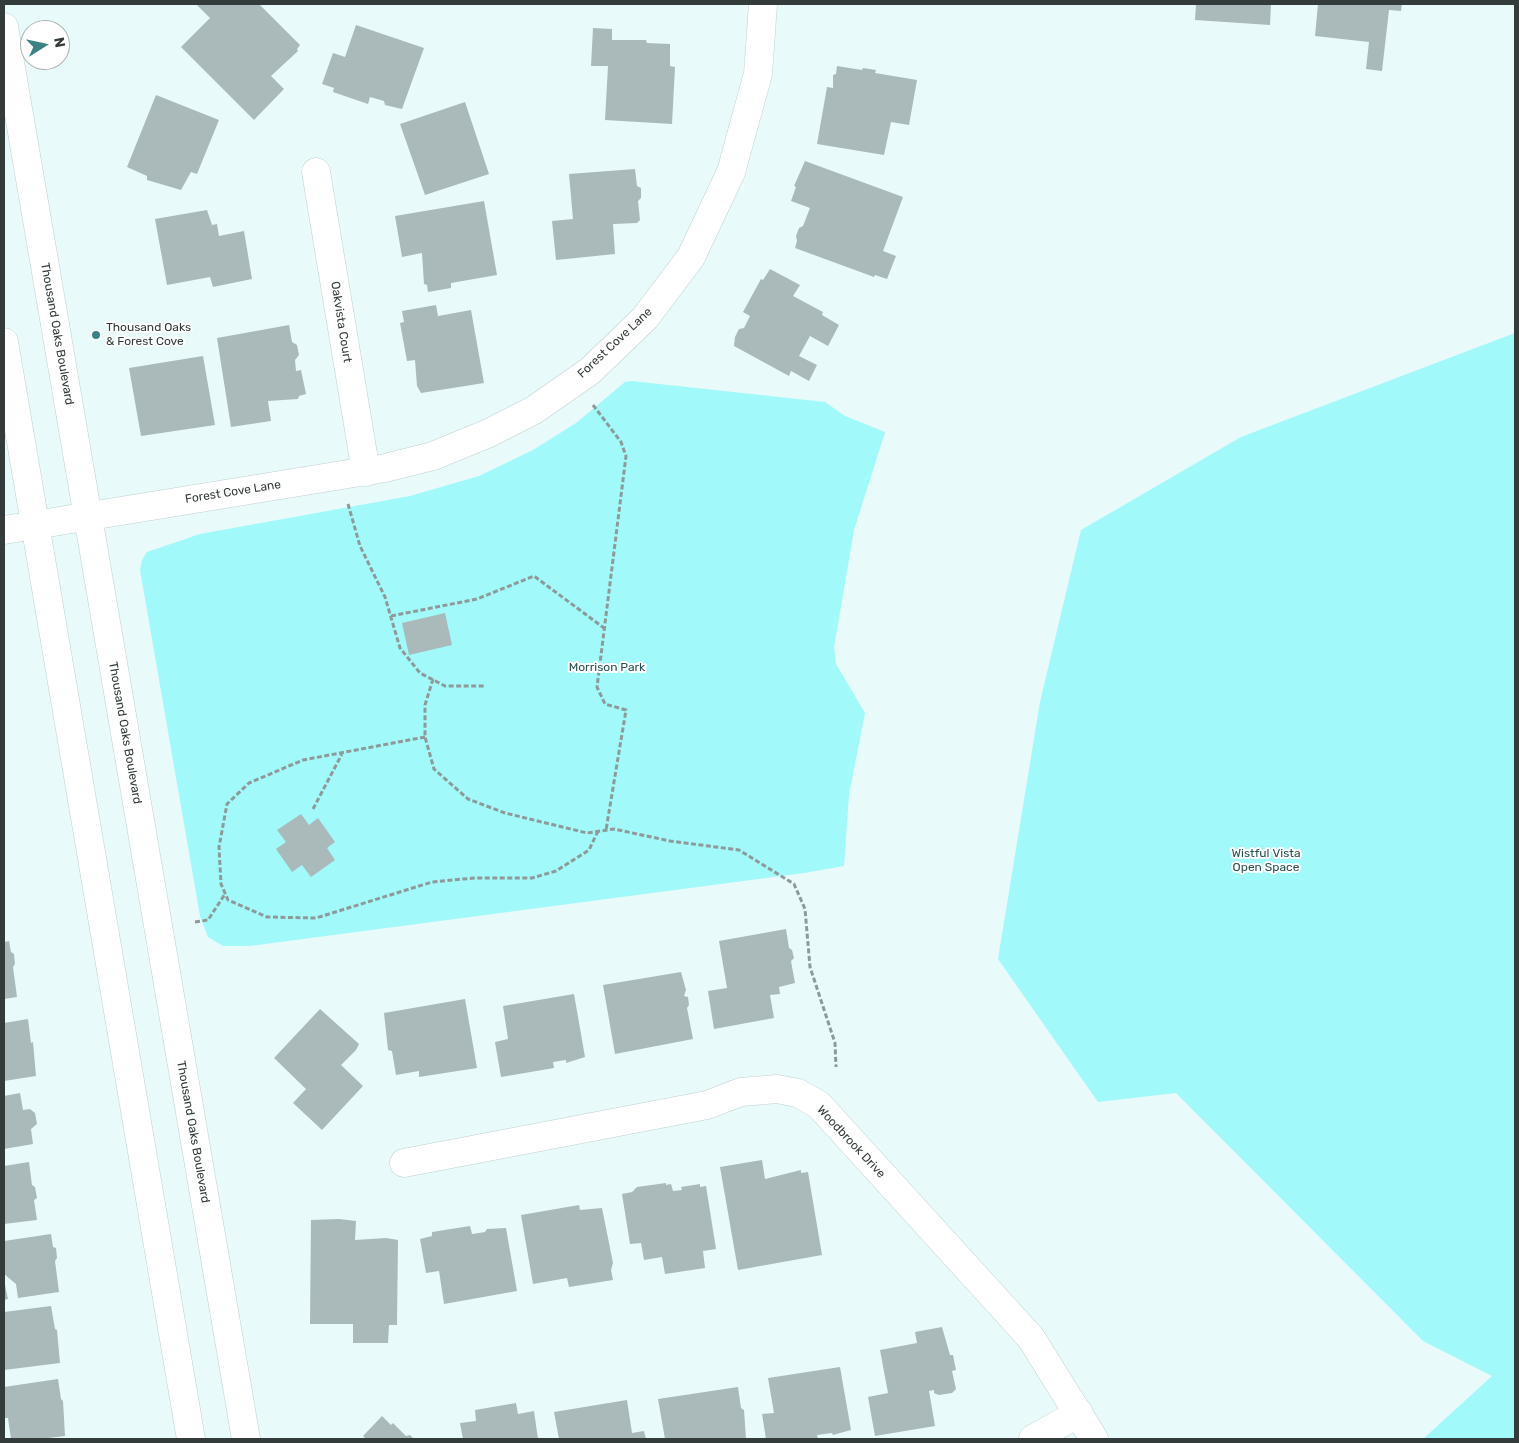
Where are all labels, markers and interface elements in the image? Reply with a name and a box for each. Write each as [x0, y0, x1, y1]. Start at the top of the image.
north arrow [20, 20, 70, 70]
text: N [50, 36, 69, 49]
street label: Thousand Oaks Boulevard [37, 262, 77, 406]
street label: Oakvista Court [327, 280, 355, 364]
street label: Forest Cove Lane [575, 305, 655, 381]
place label: Thousand Oaks & Forest Cove [106, 321, 191, 349]
marker: Thousand Oaks & Forest Cove [90, 329, 102, 341]
street label: Forest Cove Lane [184, 477, 282, 507]
street label: Thousand Oaks Boulevard [105, 661, 145, 805]
park label: Morrison Park [569, 661, 645, 675]
park label: Wistful Vista Open Space [1231, 847, 1301, 875]
street label: Thousand Oaks Boulevard [173, 1060, 213, 1204]
street label: Woodbrook Drive [814, 1103, 888, 1181]

